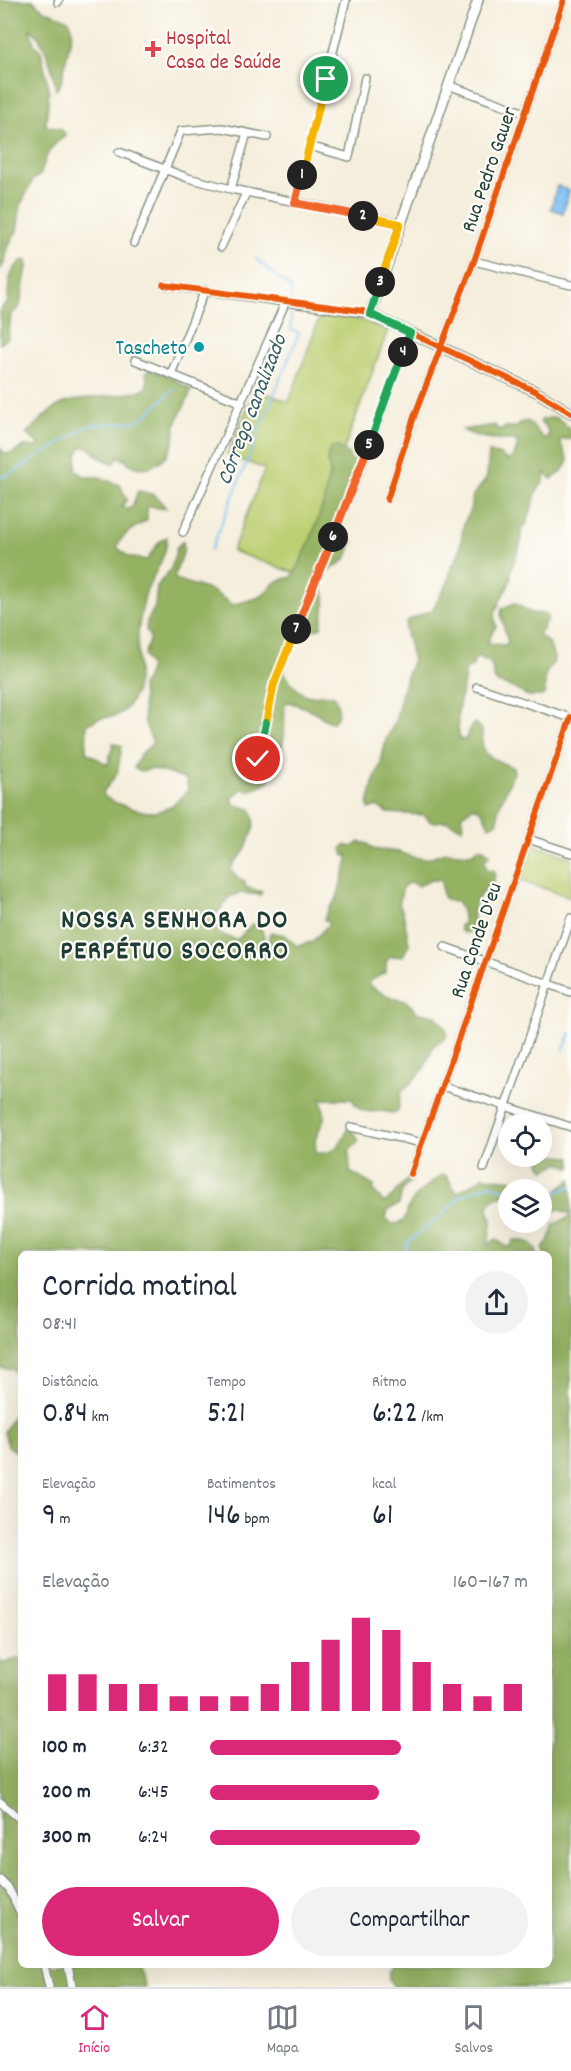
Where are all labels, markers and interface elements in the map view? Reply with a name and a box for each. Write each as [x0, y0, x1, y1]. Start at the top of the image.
place label: Hospital Casa de Saúde [166, 25, 281, 79]
marker: Hospital Casa de Saúde [144, 40, 162, 58]
pin [300, 53, 351, 104]
icon: arrive [309, 62, 342, 95]
street label: Rua Pedro Gauer [455, 103, 526, 237]
pin: 1 [287, 160, 317, 190]
text: 1 [300, 163, 304, 186]
pin: 2 [348, 201, 378, 231]
text: 2 [360, 204, 367, 227]
pin: 3 [365, 267, 395, 297]
text: 3 [376, 270, 384, 293]
water label: Córrego canalizado [210, 329, 297, 490]
place label: Tascheto [116, 335, 187, 365]
pin: 4 [388, 337, 418, 367]
marker: Tascheto [192, 340, 206, 354]
text: 4 [400, 340, 406, 363]
pin: 5 [354, 430, 384, 460]
text: 5 [365, 433, 373, 456]
pin: 6 [318, 522, 348, 552]
text: 6 [329, 525, 337, 548]
pin: 7 [281, 614, 311, 644]
text: 7 [293, 617, 299, 640]
pin [232, 733, 283, 784]
icon: check [241, 742, 274, 775]
street label: Rua Conde D'eu [444, 879, 512, 1003]
district label: NOSSA SENHORA DO PERPÉTUO SOCORRO [60, 902, 290, 972]
map controls [498, 1113, 552, 1233]
button: locate [498, 1113, 552, 1167]
button: layers [498, 1179, 552, 1233]
text: Corrida matinal [42, 1265, 237, 1312]
button: share [465, 1271, 528, 1334]
text: 08:41 [42, 1311, 77, 1339]
text: Distância [42, 1371, 98, 1394]
text: Tempo [207, 1371, 246, 1394]
text: Ritmo [372, 1371, 407, 1394]
text: 0.84 [42, 1394, 88, 1437]
text: 5:21 [207, 1394, 246, 1437]
text: 6:22 [372, 1394, 418, 1437]
text: km [88, 1406, 109, 1429]
text: /km [418, 1406, 444, 1429]
text: Elevação [42, 1473, 96, 1496]
text: Batimentos [207, 1473, 276, 1496]
text: kcal [372, 1473, 396, 1496]
text: 9 [42, 1496, 56, 1539]
text: 146 [207, 1496, 241, 1539]
text: 61 [372, 1496, 393, 1539]
text: m [56, 1508, 70, 1531]
text: bpm [241, 1508, 270, 1531]
text: Elevação [42, 1569, 109, 1597]
text: 160–167 m [453, 1569, 528, 1597]
text: 100 m [42, 1734, 87, 1762]
text: 6:32 [138, 1734, 169, 1762]
text: 200 m [42, 1779, 91, 1807]
text: 6:45 [138, 1779, 169, 1807]
text: 300 m [42, 1824, 91, 1852]
text: 6:24 [138, 1824, 168, 1852]
button: Salvar [42, 1887, 279, 1956]
button: Compartilhar [291, 1887, 528, 1956]
tab: Início [78, 2001, 111, 2060]
tab: Mapa [266, 2001, 299, 2060]
tab: Salvos [454, 2001, 493, 2060]

